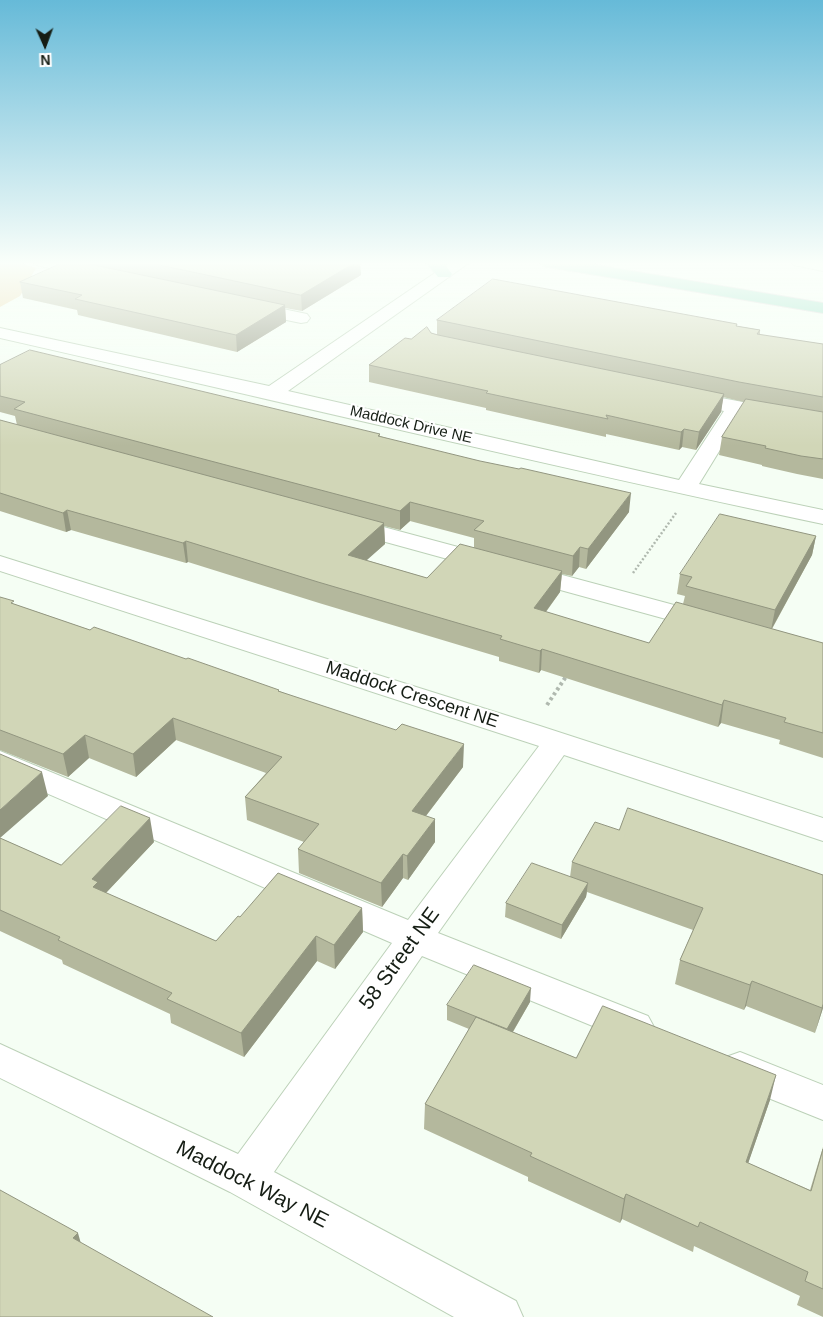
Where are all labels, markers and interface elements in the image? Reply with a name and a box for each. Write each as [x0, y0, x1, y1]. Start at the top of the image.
north arrow [20, 20, 70, 70]
text: N [40, 52, 51, 68]
street label: Maddock Drive NE [348, 402, 474, 448]
street label: Maddock Crescent NE [323, 657, 501, 733]
street label: 58 Street NE [354, 903, 446, 1015]
street label: Maddock Way NE [172, 1136, 332, 1234]

